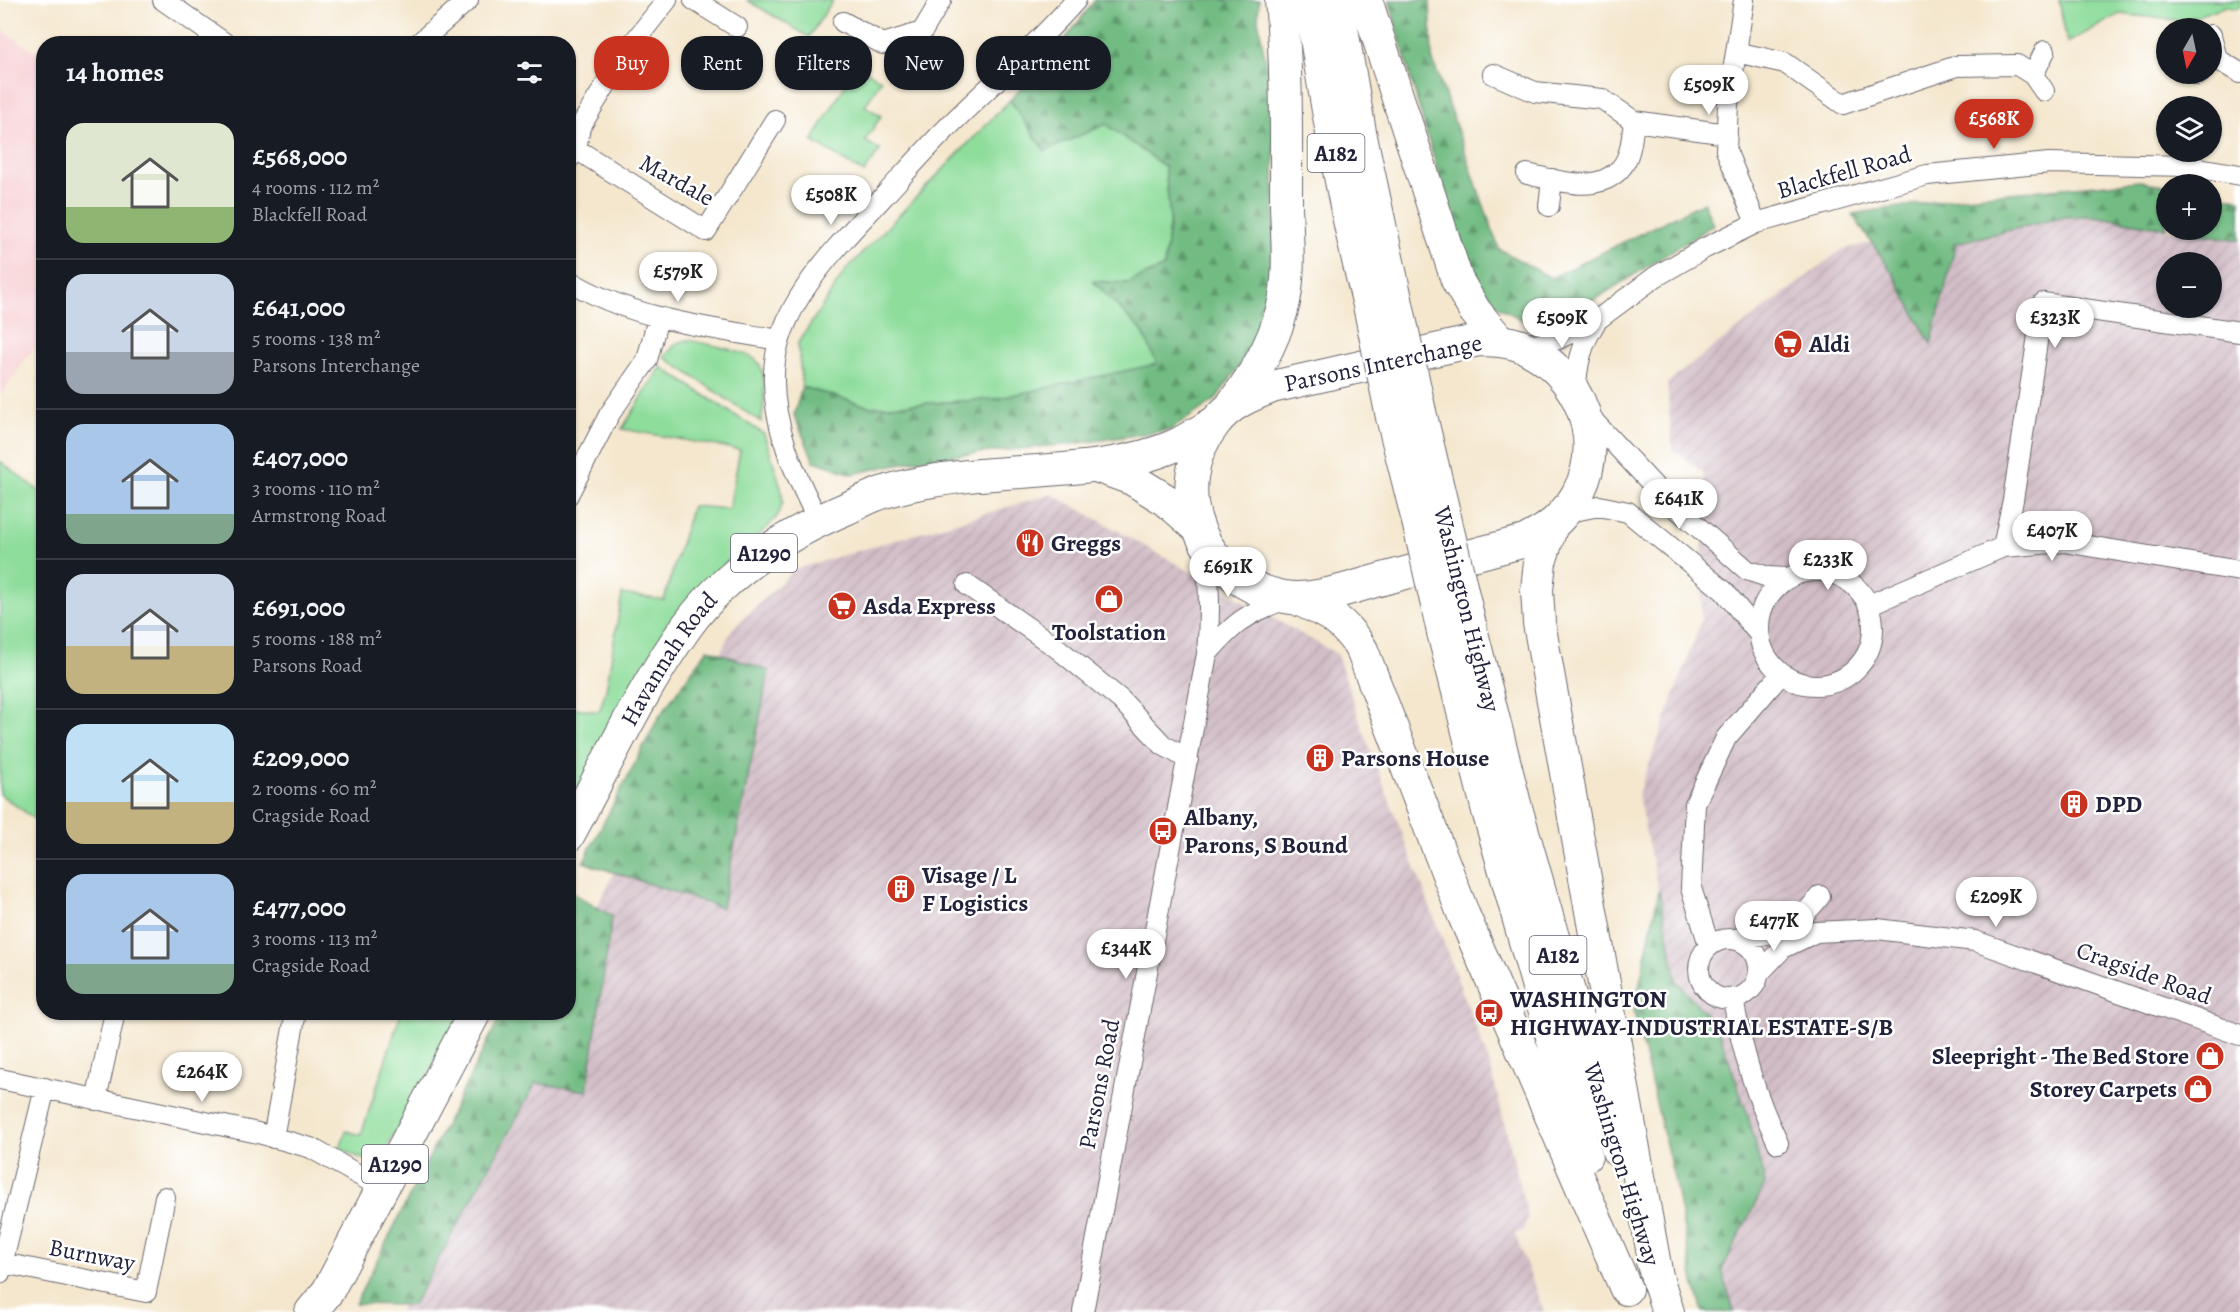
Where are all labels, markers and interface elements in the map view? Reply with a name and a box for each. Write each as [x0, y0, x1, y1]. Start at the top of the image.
north arrow [2156, 18, 2222, 84]
map controls [2156, 18, 2222, 318]
chip: Buy [594, 36, 669, 90]
chip: Rent [681, 36, 763, 90]
chip: Filters [775, 36, 872, 90]
chip: New [884, 36, 964, 90]
chip: Apartment [976, 36, 1111, 90]
text: 14 homes [66, 55, 164, 90]
icon: filters [513, 56, 546, 89]
pin: £509K [1667, 65, 1751, 116]
text: £509K [1683, 71, 1735, 98]
button: layers [2156, 96, 2222, 162]
pin: £568K [1952, 99, 2036, 150]
text: £568K [1969, 105, 2020, 132]
road number: A182 [1308, 134, 1364, 172]
street label: Blackfell Road [1773, 138, 1915, 206]
text: £568,000 [252, 139, 347, 174]
street label: Mardale [634, 146, 720, 214]
icon: home [114, 147, 186, 219]
text: 4 rooms · 112 m² [252, 174, 379, 201]
button: + [2156, 174, 2222, 240]
pin: £508K [789, 175, 873, 226]
text: £508K [805, 181, 857, 208]
text: Blackfell Road [252, 201, 367, 228]
pin: £579K [636, 252, 720, 303]
button: − [2156, 252, 2222, 318]
text: £579K [653, 258, 703, 285]
text: £641,000 [252, 290, 345, 325]
icon: home [114, 298, 186, 370]
pin: £509K [1520, 298, 1604, 349]
pin: £323K [2013, 298, 2097, 349]
text: £509K [1536, 304, 1588, 331]
text: £323K [2030, 304, 2080, 331]
text: 5 rooms · 138 m² [252, 325, 381, 352]
street label: Parsons Interchange [1281, 326, 1485, 400]
supermarket icon: Aldi [1772, 328, 1804, 360]
place label: Aldi [1808, 328, 1850, 360]
text: Parsons Interchange [252, 352, 420, 379]
text: £407,000 [252, 440, 348, 475]
icon: home [114, 448, 186, 520]
text: 3 rooms · 110 m² [252, 475, 380, 502]
pin: £641K [1637, 479, 1721, 530]
text: £641K [1654, 485, 1704, 512]
text: Armstrong Road [252, 502, 386, 529]
street label: Washington Highway [1426, 502, 1508, 715]
pin: £407K [2010, 511, 2094, 562]
text: £407K [2026, 517, 2078, 544]
restaurant icon: Greggs [1014, 527, 1046, 559]
place label: Greggs [1051, 527, 1121, 559]
road number: A1290 [731, 534, 797, 572]
pin: £233K [1786, 540, 1870, 591]
text: £233K [1803, 546, 1853, 573]
pin: £691K [1186, 547, 1270, 598]
text: £691K [1203, 553, 1253, 580]
shop icon: Toolstation [1093, 583, 1125, 615]
street label: Havannah Road [613, 585, 724, 732]
text: £691,000 [252, 590, 345, 625]
supermarket icon: Asda Express [826, 590, 858, 622]
place label: Asda Express [862, 590, 996, 622]
icon: home [114, 598, 186, 670]
place label: Toolstation [1052, 616, 1166, 648]
text: 5 rooms · 188 m² [252, 625, 382, 652]
text: Parsons Road [252, 652, 362, 679]
text: £209,000 [252, 740, 349, 775]
building icon: Parsons House [1304, 742, 1336, 774]
place label: Parsons House [1341, 742, 1489, 774]
icon: home [114, 748, 186, 820]
text: 2 rooms · 60 m² [252, 775, 376, 802]
building icon: DPD [2058, 788, 2090, 820]
place label: DPD [2095, 788, 2142, 820]
place label: Albany, Parons, S Bound [1183, 801, 1348, 861]
text: Cragside Road [252, 802, 370, 829]
bus stop icon: Albany, Parons, S Bound [1147, 815, 1179, 847]
place label: Visage / L F Logistics [921, 859, 1028, 919]
building icon: Visage / L F Logistics [885, 873, 917, 905]
pin: £209K [1954, 877, 2038, 928]
text: £209K [1970, 883, 2022, 910]
text: £477,000 [252, 890, 346, 925]
icon: home [114, 898, 186, 970]
pin: £477K [1732, 901, 1816, 952]
text: £477K [1749, 907, 1799, 934]
text: 3 rooms · 113 m² [252, 925, 377, 952]
pin: £344K [1084, 929, 1168, 980]
street label: Cragside Road [2072, 934, 2216, 1012]
text: £344K [1101, 935, 1151, 962]
road number: A182 [1530, 936, 1586, 974]
text: Cragside Road [252, 952, 370, 979]
place label: WASHINGTON HIGHWAY-INDUSTRIAL ESTATE-S/B [1509, 983, 1893, 1043]
bus stop icon: WASHINGTON HIGHWAY-INDUSTRIAL ESTATE-S/B [1473, 997, 1505, 1029]
street label: Parsons Road [1071, 1016, 1127, 1152]
place label: Sleepright - The Bed Store [1932, 1040, 2189, 1072]
shop icon: Sleepright - The Bed Store [2194, 1040, 2226, 1072]
pin: £264K [160, 1052, 244, 1103]
text: £264K [176, 1058, 228, 1085]
street label: Washington Highway [1576, 1058, 1668, 1270]
place label: Storey Carpets [2030, 1073, 2177, 1105]
shop icon: Storey Carpets [2182, 1073, 2214, 1105]
road number: A1290 [362, 1145, 428, 1183]
street label: Burnway [46, 1231, 138, 1279]

